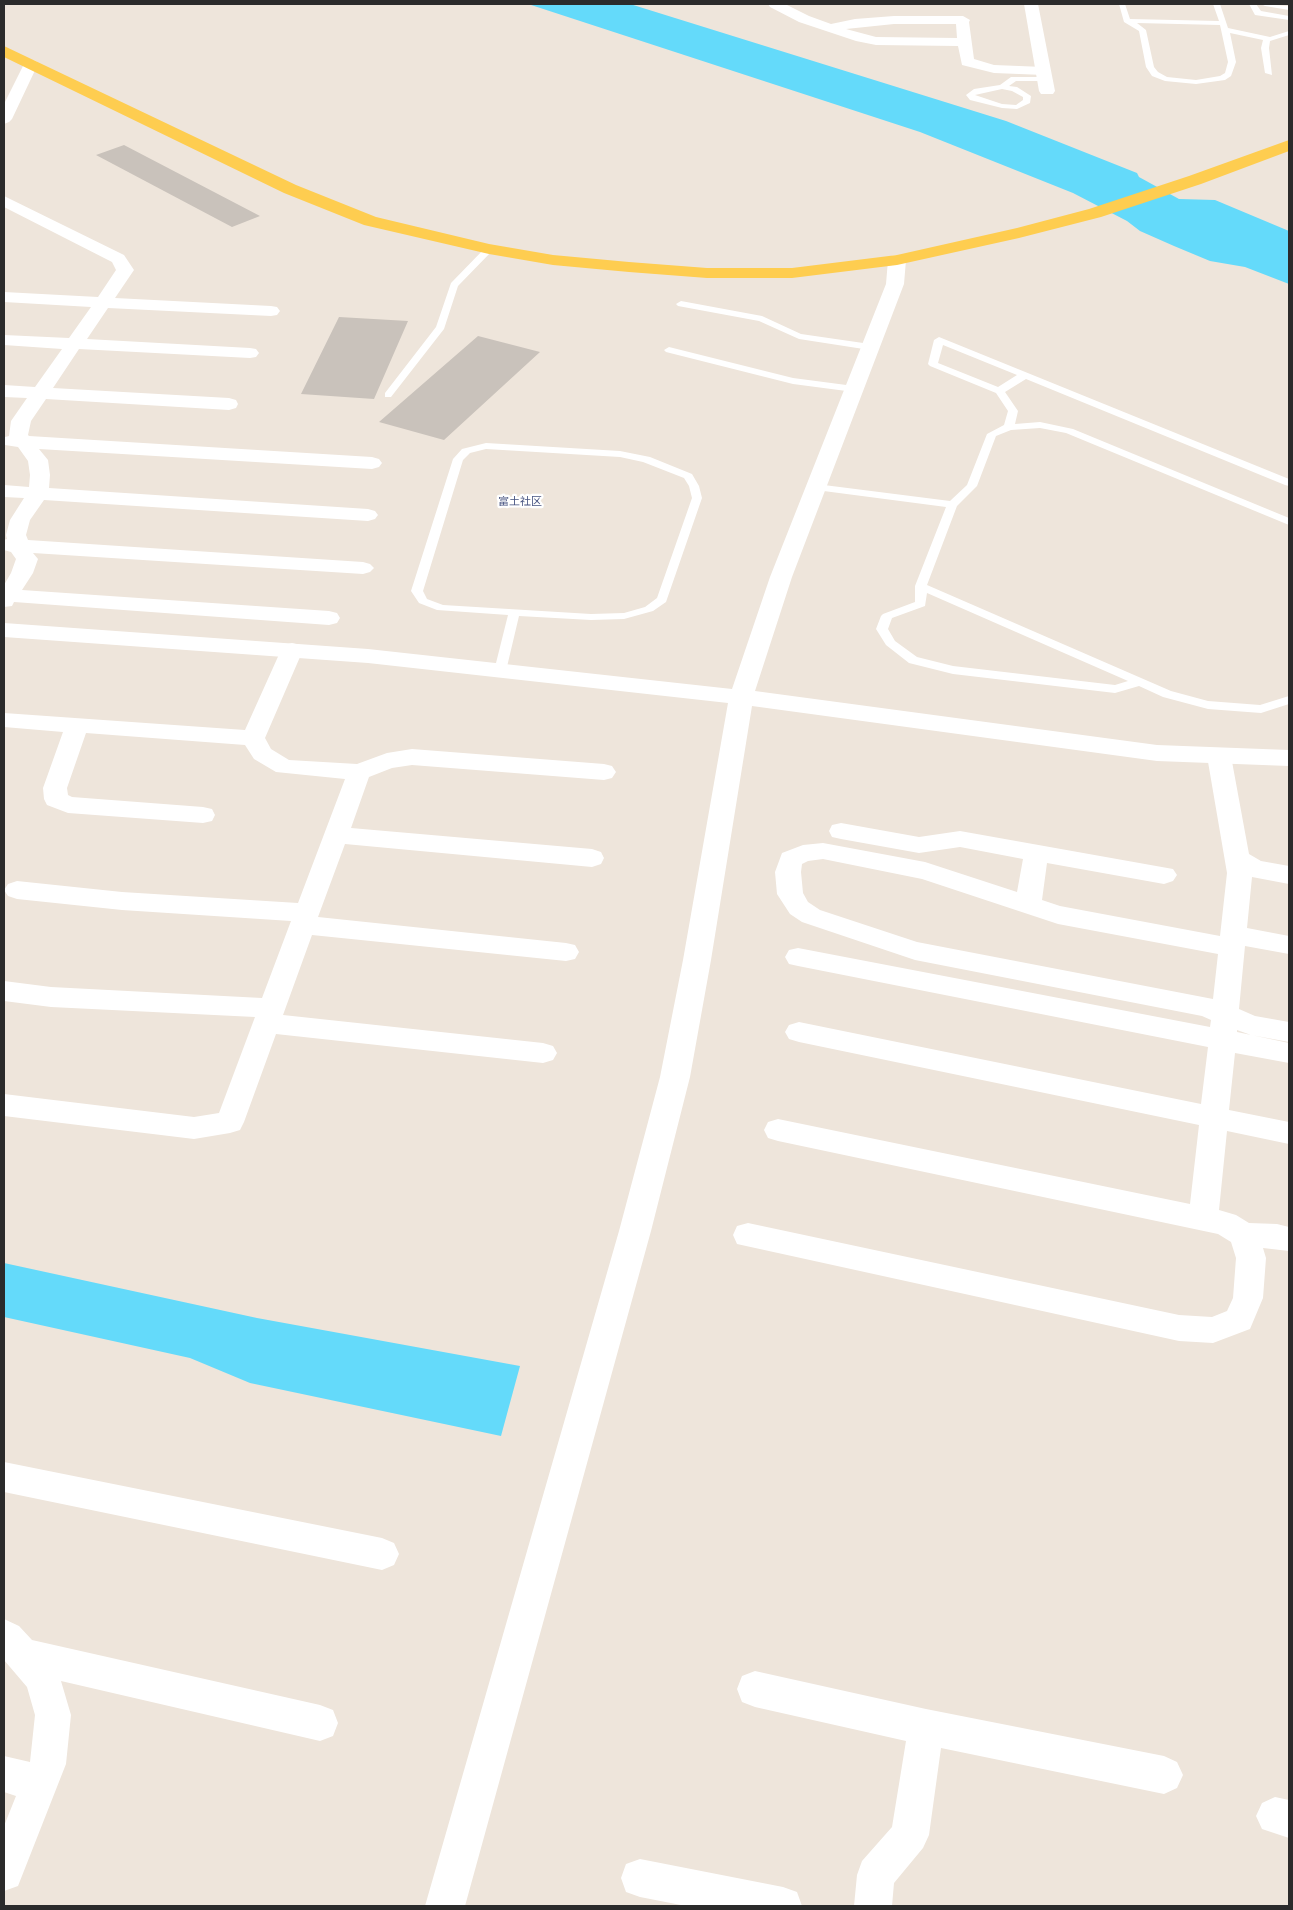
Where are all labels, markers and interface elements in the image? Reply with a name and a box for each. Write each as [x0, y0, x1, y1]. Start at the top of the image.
district label: 富土社区 [498, 495, 542, 509]

